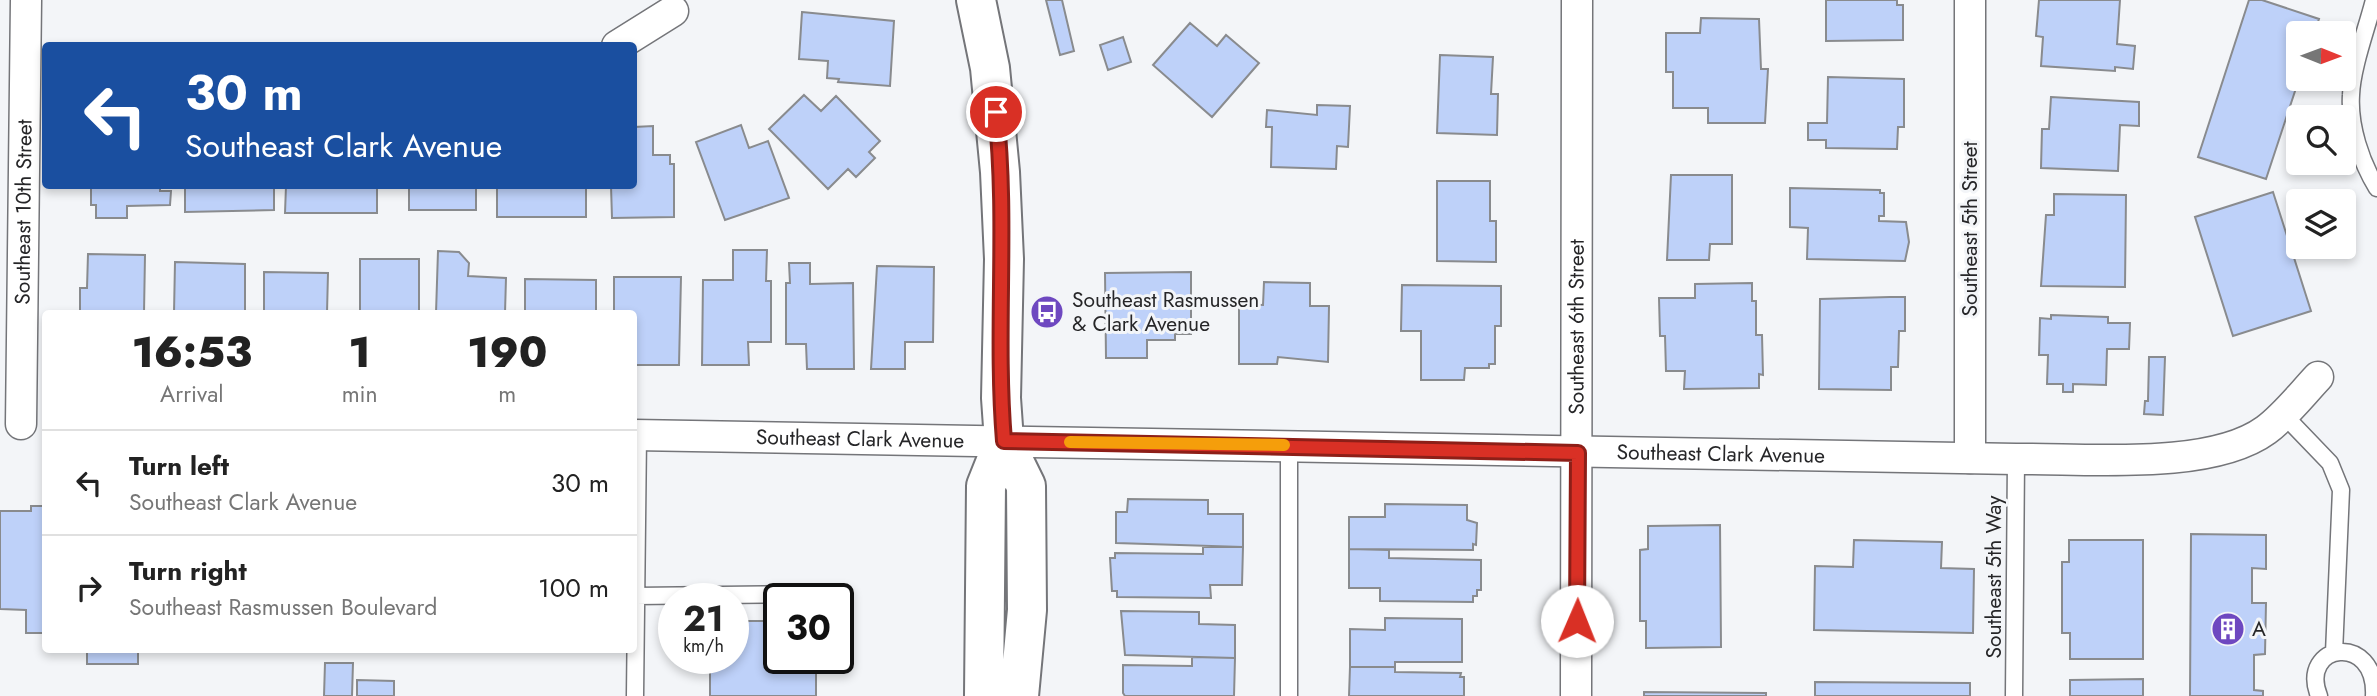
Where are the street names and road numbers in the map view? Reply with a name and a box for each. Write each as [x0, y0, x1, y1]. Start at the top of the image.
street label: Southeast 10th Street [7, 119, 40, 305]
street label: Southeast 5th Street [1955, 141, 1985, 317]
street label: Southeast 6th Street [1561, 239, 1592, 415]
street label: Southeast Clark Avenue [756, 422, 965, 456]
street label: Southeast Clark Avenue [1616, 437, 1825, 471]
street label: Southeast 5th Way [1979, 495, 2009, 658]

